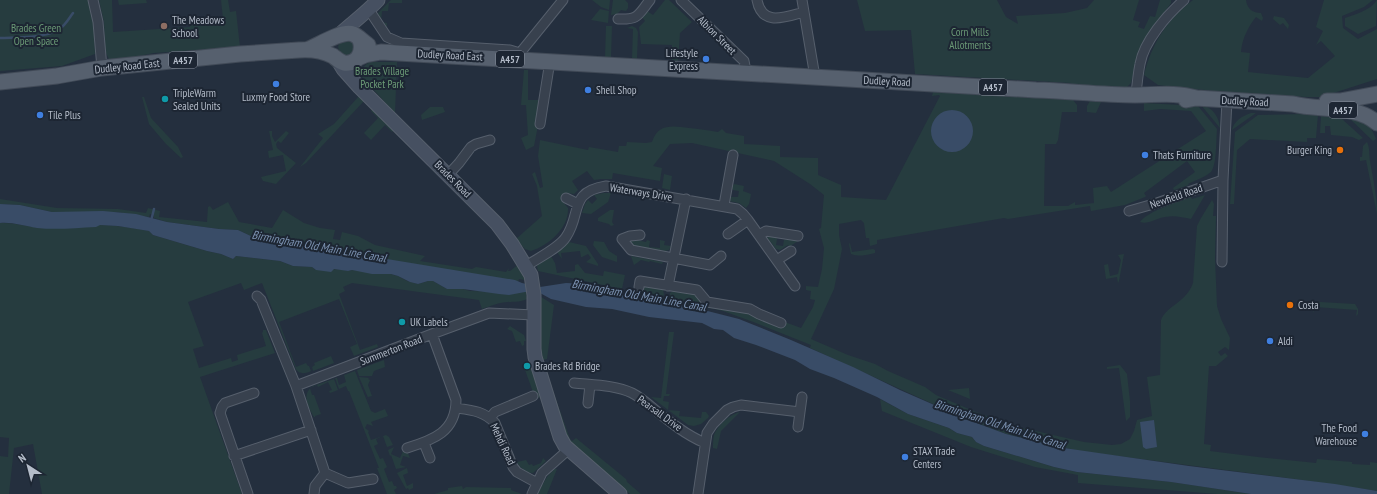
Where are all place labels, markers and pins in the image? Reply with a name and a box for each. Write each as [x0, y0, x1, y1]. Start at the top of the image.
place label: The Meadows School [172, 13, 224, 40]
marker: The Meadows School [159, 21, 169, 31]
place label: Lifestyle Express [666, 46, 698, 73]
marker: Lifestyle Express [701, 54, 711, 64]
marker: Luxmy Food Store [271, 79, 281, 89]
place label: Shell Shop [596, 83, 637, 97]
marker: Shell Shop [583, 85, 593, 95]
place label: TripleWarm Sealed Units [173, 86, 221, 113]
place label: Luxmy Food Store [242, 90, 311, 104]
marker: TripleWarm Sealed Units [160, 94, 170, 104]
place label: Tile Plus [48, 108, 81, 122]
marker: Tile Plus [35, 110, 45, 120]
place label: Burger King [1287, 143, 1332, 157]
marker: Burger King [1335, 145, 1345, 155]
place label: Thats Furniture [1153, 148, 1212, 162]
marker: Thats Furniture [1140, 150, 1150, 160]
place label: Costa [1298, 298, 1319, 312]
marker: Costa [1285, 300, 1295, 310]
place label: UK Labels [410, 315, 448, 329]
marker: UK Labels [397, 317, 407, 327]
place label: Aldi [1278, 334, 1293, 348]
marker: Aldi [1265, 336, 1275, 346]
place label: Brades Rd Bridge [535, 359, 600, 373]
marker: Brades Rd Bridge [522, 361, 532, 371]
place label: The Food Warehouse [1315, 421, 1357, 448]
marker: The Food Warehouse [1360, 429, 1370, 439]
place label: STAX Trade Centers [913, 444, 955, 471]
marker: STAX Trade Centers [900, 452, 910, 462]

